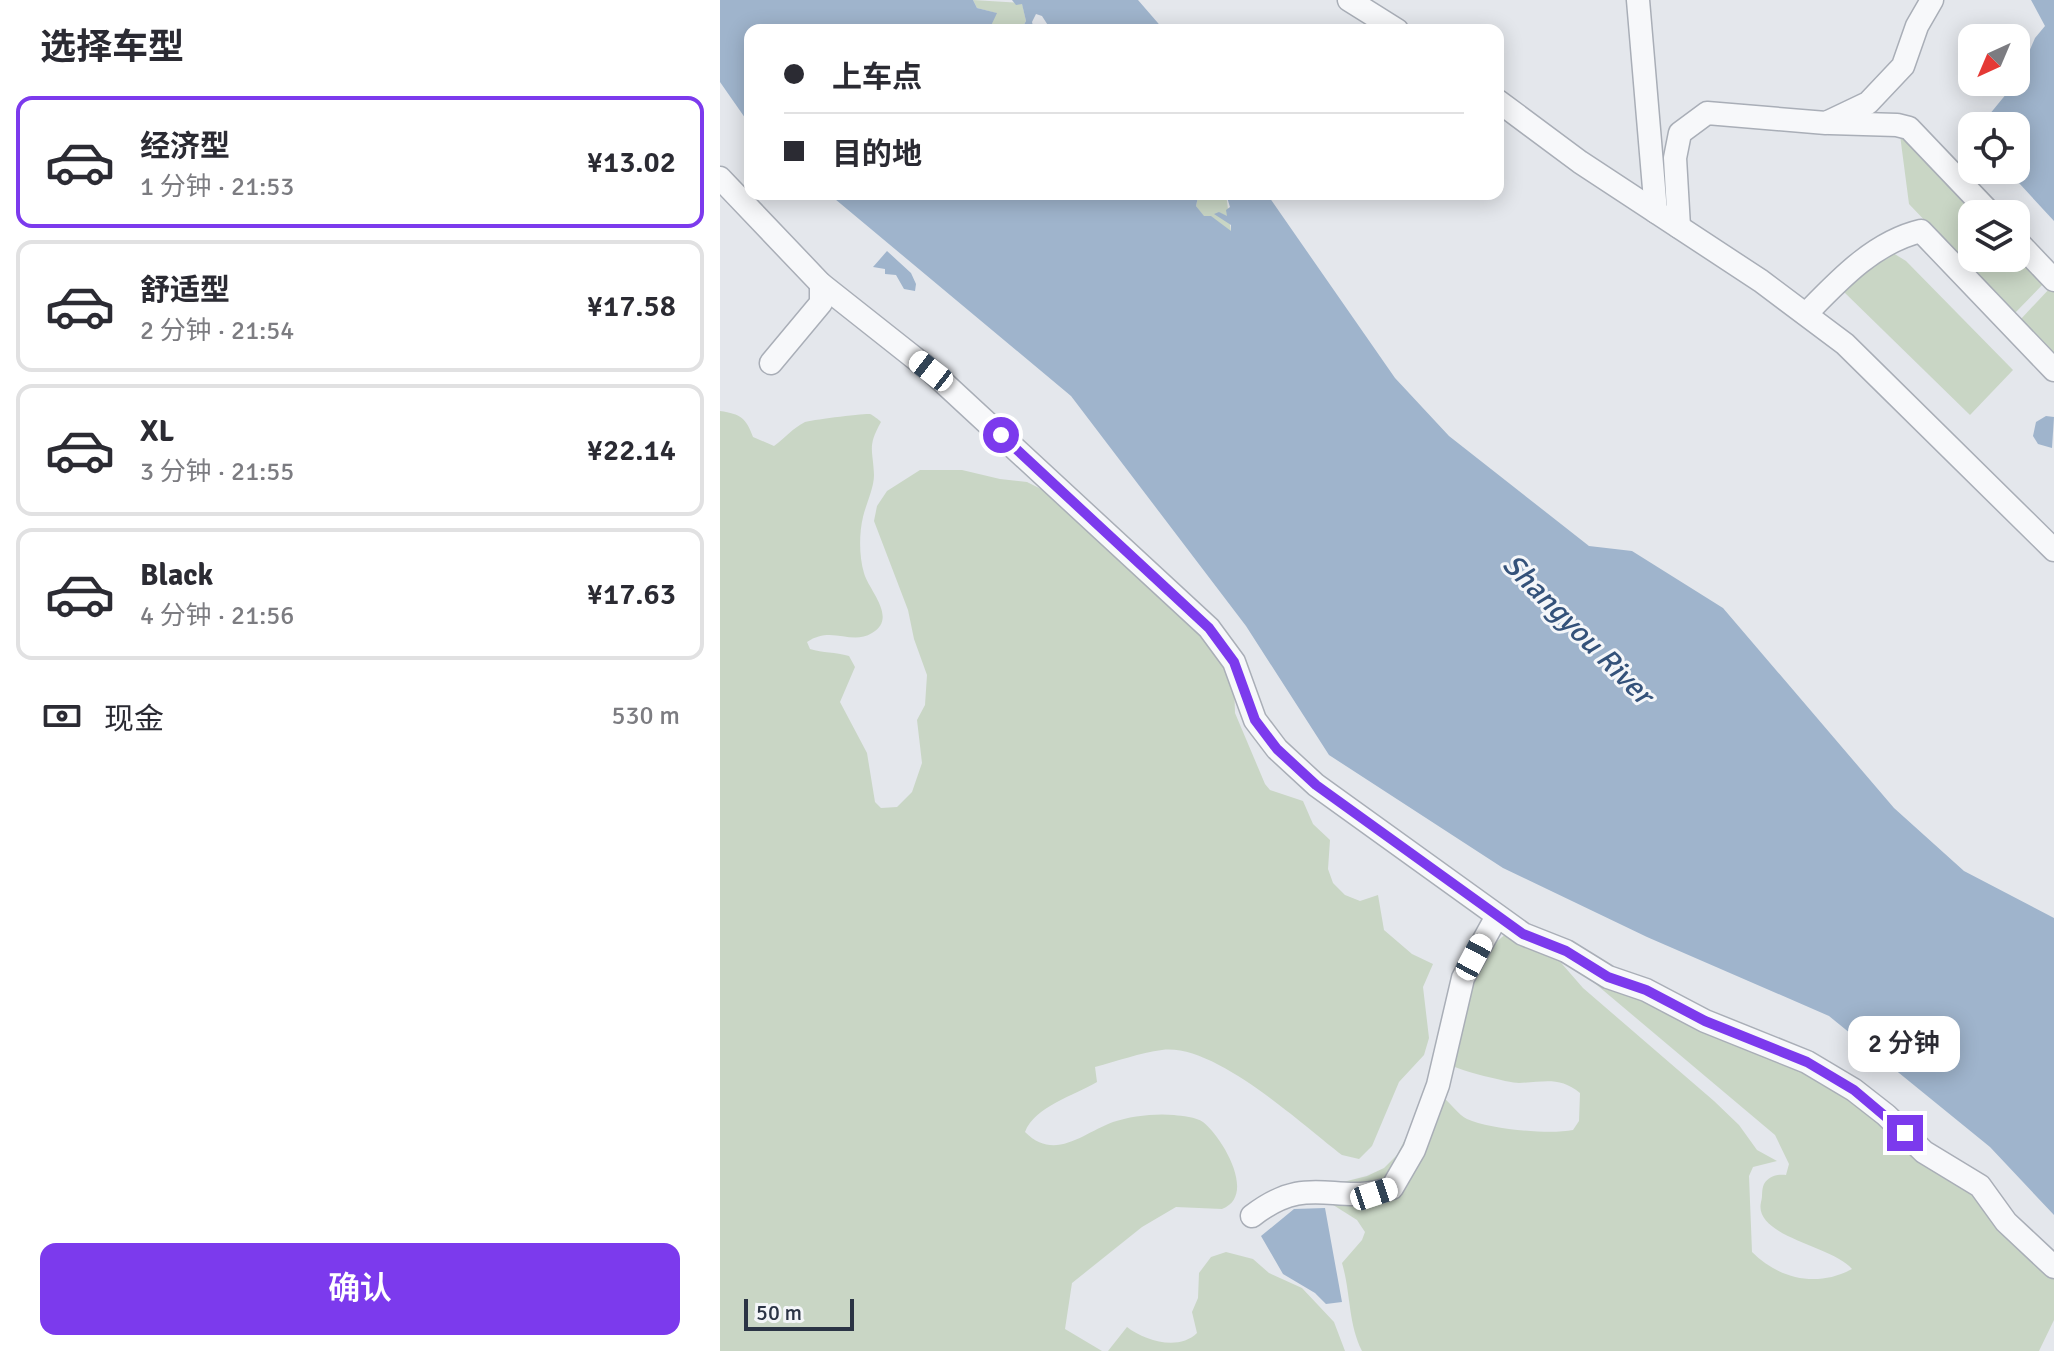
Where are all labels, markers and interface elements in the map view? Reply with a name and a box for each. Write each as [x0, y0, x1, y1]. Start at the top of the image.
north arrow [1958, 24, 2030, 96]
map controls [1958, 24, 2030, 272]
text: 选择车型 [40, 25, 184, 70]
text: 上车点 [832, 59, 922, 96]
button: locate [1958, 112, 2030, 184]
icon: car [44, 126, 116, 198]
text: 经济型 [140, 128, 230, 165]
text: 目的地 [832, 136, 922, 173]
text: ¥13.02 [587, 144, 676, 181]
text: 1 分钟 · 21:53 [140, 171, 294, 203]
button: layers [1958, 200, 2030, 272]
icon: car [44, 270, 116, 342]
text: 舒适型 [140, 272, 230, 309]
text: ¥17.58 [587, 288, 676, 325]
text: 2 分钟 · 21:54 [140, 315, 294, 347]
car [905, 347, 957, 395]
text: XL [140, 413, 174, 450]
icon: car [44, 414, 116, 486]
route start [983, 417, 1019, 453]
text: ¥22.14 [587, 432, 676, 469]
text: 3 分钟 · 21:55 [140, 456, 294, 488]
water label: Shangyou River [1495, 546, 1663, 715]
text: Black [140, 557, 213, 594]
icon: car [44, 558, 116, 630]
text: ¥17.63 [587, 576, 676, 613]
text: 4 分钟 · 21:56 [140, 600, 294, 632]
icon: cash [40, 694, 84, 738]
text: 530 m [611, 700, 680, 732]
text: 现金 [104, 701, 164, 738]
car [1452, 930, 1496, 984]
callout: 2 分钟 [1849, 1017, 1961, 1073]
text: 2 分钟 [1868, 1028, 1940, 1060]
route end [1887, 1115, 1923, 1151]
car [1347, 1175, 1401, 1213]
button: 确认 [40, 1243, 680, 1335]
scale bar [744, 1295, 854, 1331]
text: 50 m [756, 1299, 802, 1326]

